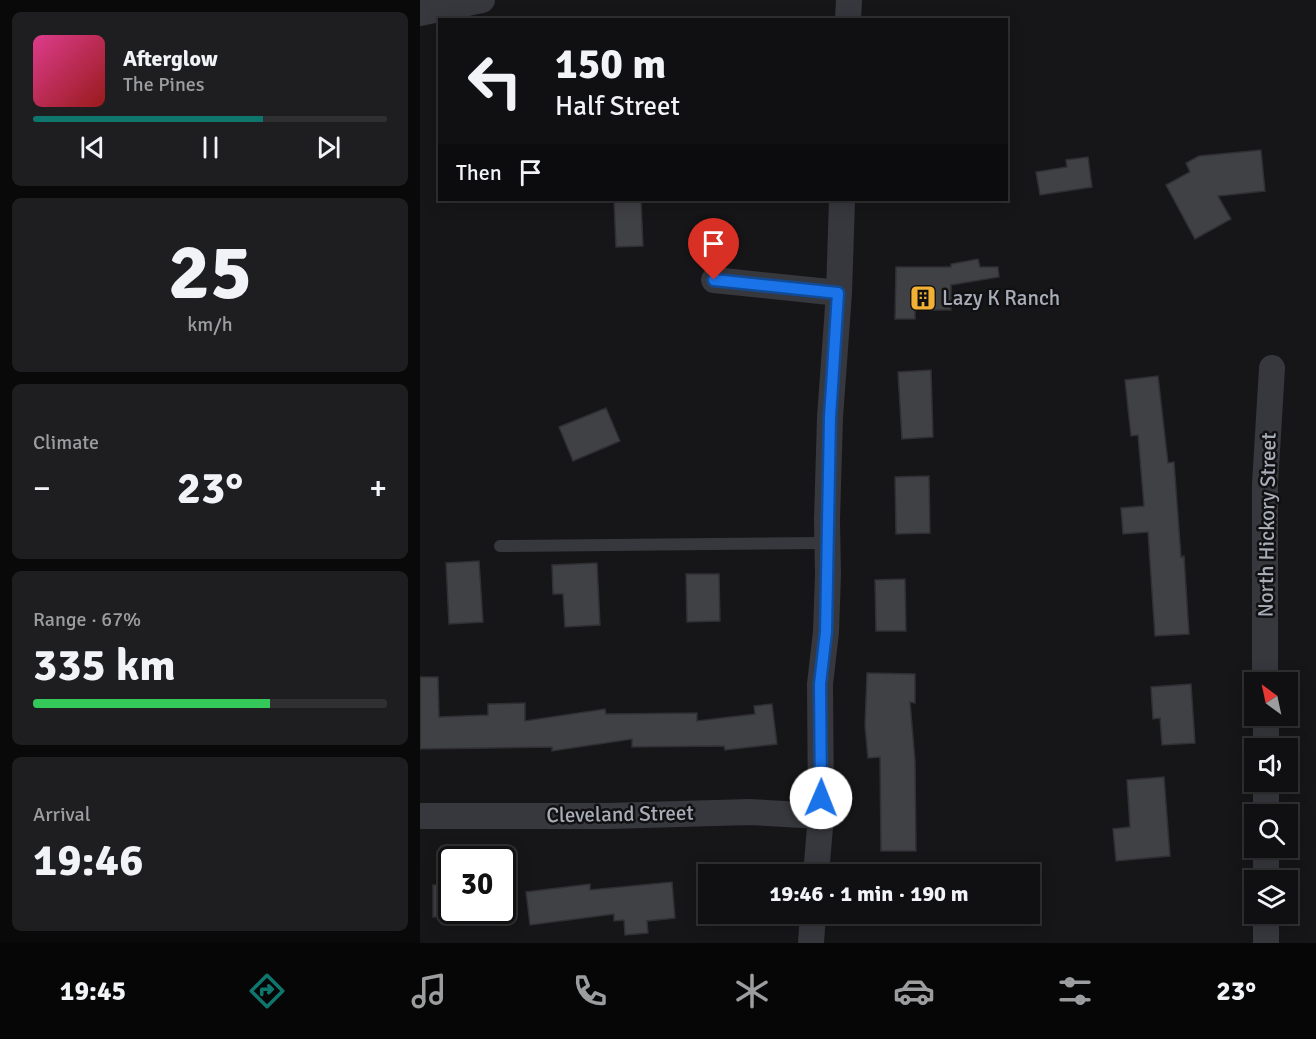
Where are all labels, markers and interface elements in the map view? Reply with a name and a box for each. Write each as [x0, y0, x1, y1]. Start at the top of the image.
text: 150 m [555, 39, 666, 90]
icon: left [456, 42, 534, 120]
text: Afterglow [123, 45, 218, 72]
text: The Pines [123, 72, 205, 97]
text: Half Street [555, 90, 680, 123]
icon: previous [76, 131, 109, 164]
icon: pause [194, 131, 227, 164]
icon: next [312, 131, 345, 164]
icon: arrive [514, 156, 547, 189]
text: Then [456, 159, 502, 186]
pin [688, 218, 739, 280]
text: 25 [168, 225, 252, 321]
icon: arrive [697, 227, 730, 260]
building icon: Lazy K Ranch [908, 283, 938, 313]
place label: Lazy K Ranch [942, 285, 1060, 311]
text: km/h [187, 312, 233, 337]
text: Climate [33, 430, 99, 455]
street label: North Hickory Street [1252, 432, 1282, 618]
text: 23° [177, 461, 243, 516]
text: − [33, 468, 51, 509]
text: + [369, 468, 387, 509]
text: Range · 67% [33, 607, 141, 632]
text: 335 km [33, 638, 176, 693]
north arrow [1244, 672, 1298, 726]
map controls [1244, 672, 1298, 924]
button: sound [1244, 738, 1298, 792]
position arrow [789, 766, 853, 830]
street label: Cleveland Street [546, 800, 694, 828]
text: Arrival [33, 802, 91, 827]
button: search [1244, 804, 1298, 858]
text: 19:46 [33, 833, 143, 888]
speed limit sign: 30 [438, 846, 516, 924]
button: layers [1244, 870, 1298, 924]
text: 19:46 · 1 min · 190 m [769, 880, 969, 907]
icon: directions [246, 970, 288, 1012]
icon: music [408, 970, 450, 1012]
icon: phone [569, 970, 611, 1012]
icon: climate [731, 970, 773, 1012]
icon: car [893, 970, 935, 1012]
icon: filters [1054, 970, 1096, 1012]
text: 19:45 [60, 975, 126, 1008]
text: 23° [1216, 975, 1256, 1008]

